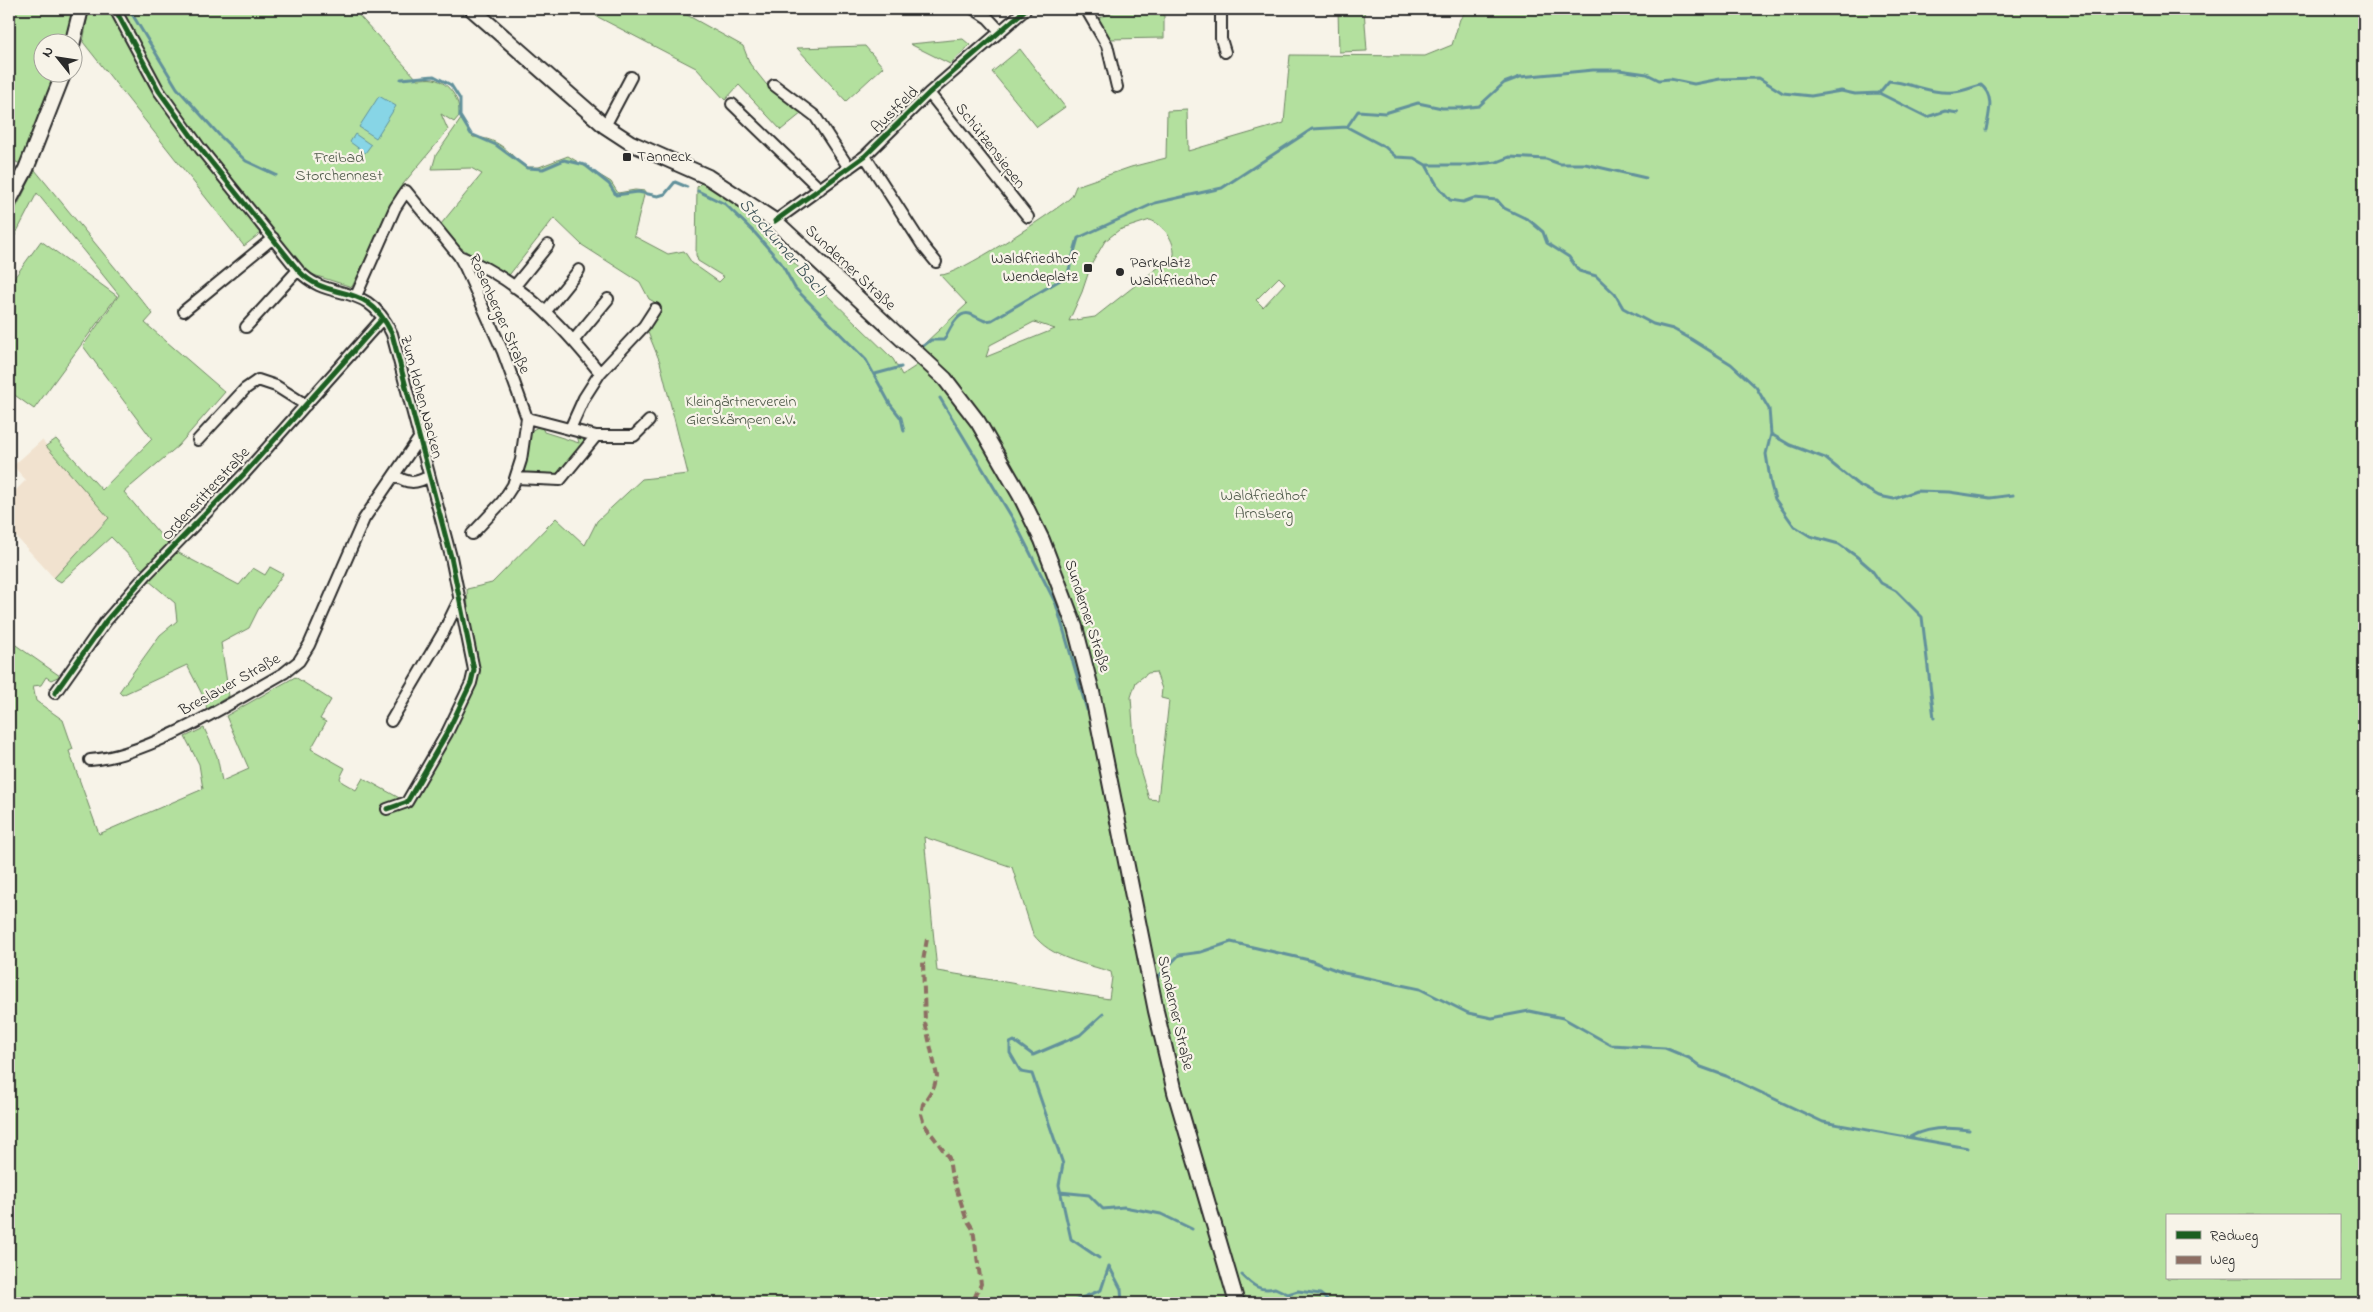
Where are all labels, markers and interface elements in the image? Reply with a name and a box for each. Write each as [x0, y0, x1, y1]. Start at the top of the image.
north arrow [32, 32, 82, 82]
text: N [37, 43, 59, 62]
street label: Austfeld [866, 81, 924, 139]
street label: Schützensiepen [949, 98, 1031, 194]
place label: Tanneck [637, 145, 693, 169]
park label: Freibad Storchennest [295, 146, 383, 188]
marker: Tanneck [621, 151, 633, 163]
water label: Stockumer Bach [732, 193, 833, 303]
street label: Sunderner Straße [799, 219, 902, 317]
place label: Waldfriedhof Wendeplatz [991, 247, 1079, 289]
street label: Rosenberger Straße [462, 250, 537, 379]
place label: Parkplatz Waldfriedhof [1130, 251, 1218, 293]
marker: Waldfriedhof Wendeplatz [1082, 262, 1094, 274]
marker: Parkplatz Waldfriedhof [1114, 266, 1126, 278]
street label: Zum Hohen Nacken [393, 333, 449, 462]
park label: Kleingärtnerverein Gierskämpen e.V. [686, 390, 796, 432]
street label: Ordensritterstraße [156, 441, 257, 546]
park label: Waldfriedhof Arnsberg [1220, 484, 1308, 526]
street label: Sunderner Straße [1057, 557, 1117, 676]
street label: Breslauer Straße [174, 647, 286, 723]
street label: Sunderner Straße [1150, 953, 1200, 1074]
legend [2166, 1214, 2340, 1280]
text: Radweg [2210, 1225, 2258, 1248]
text: Weg [2210, 1249, 2235, 1272]

